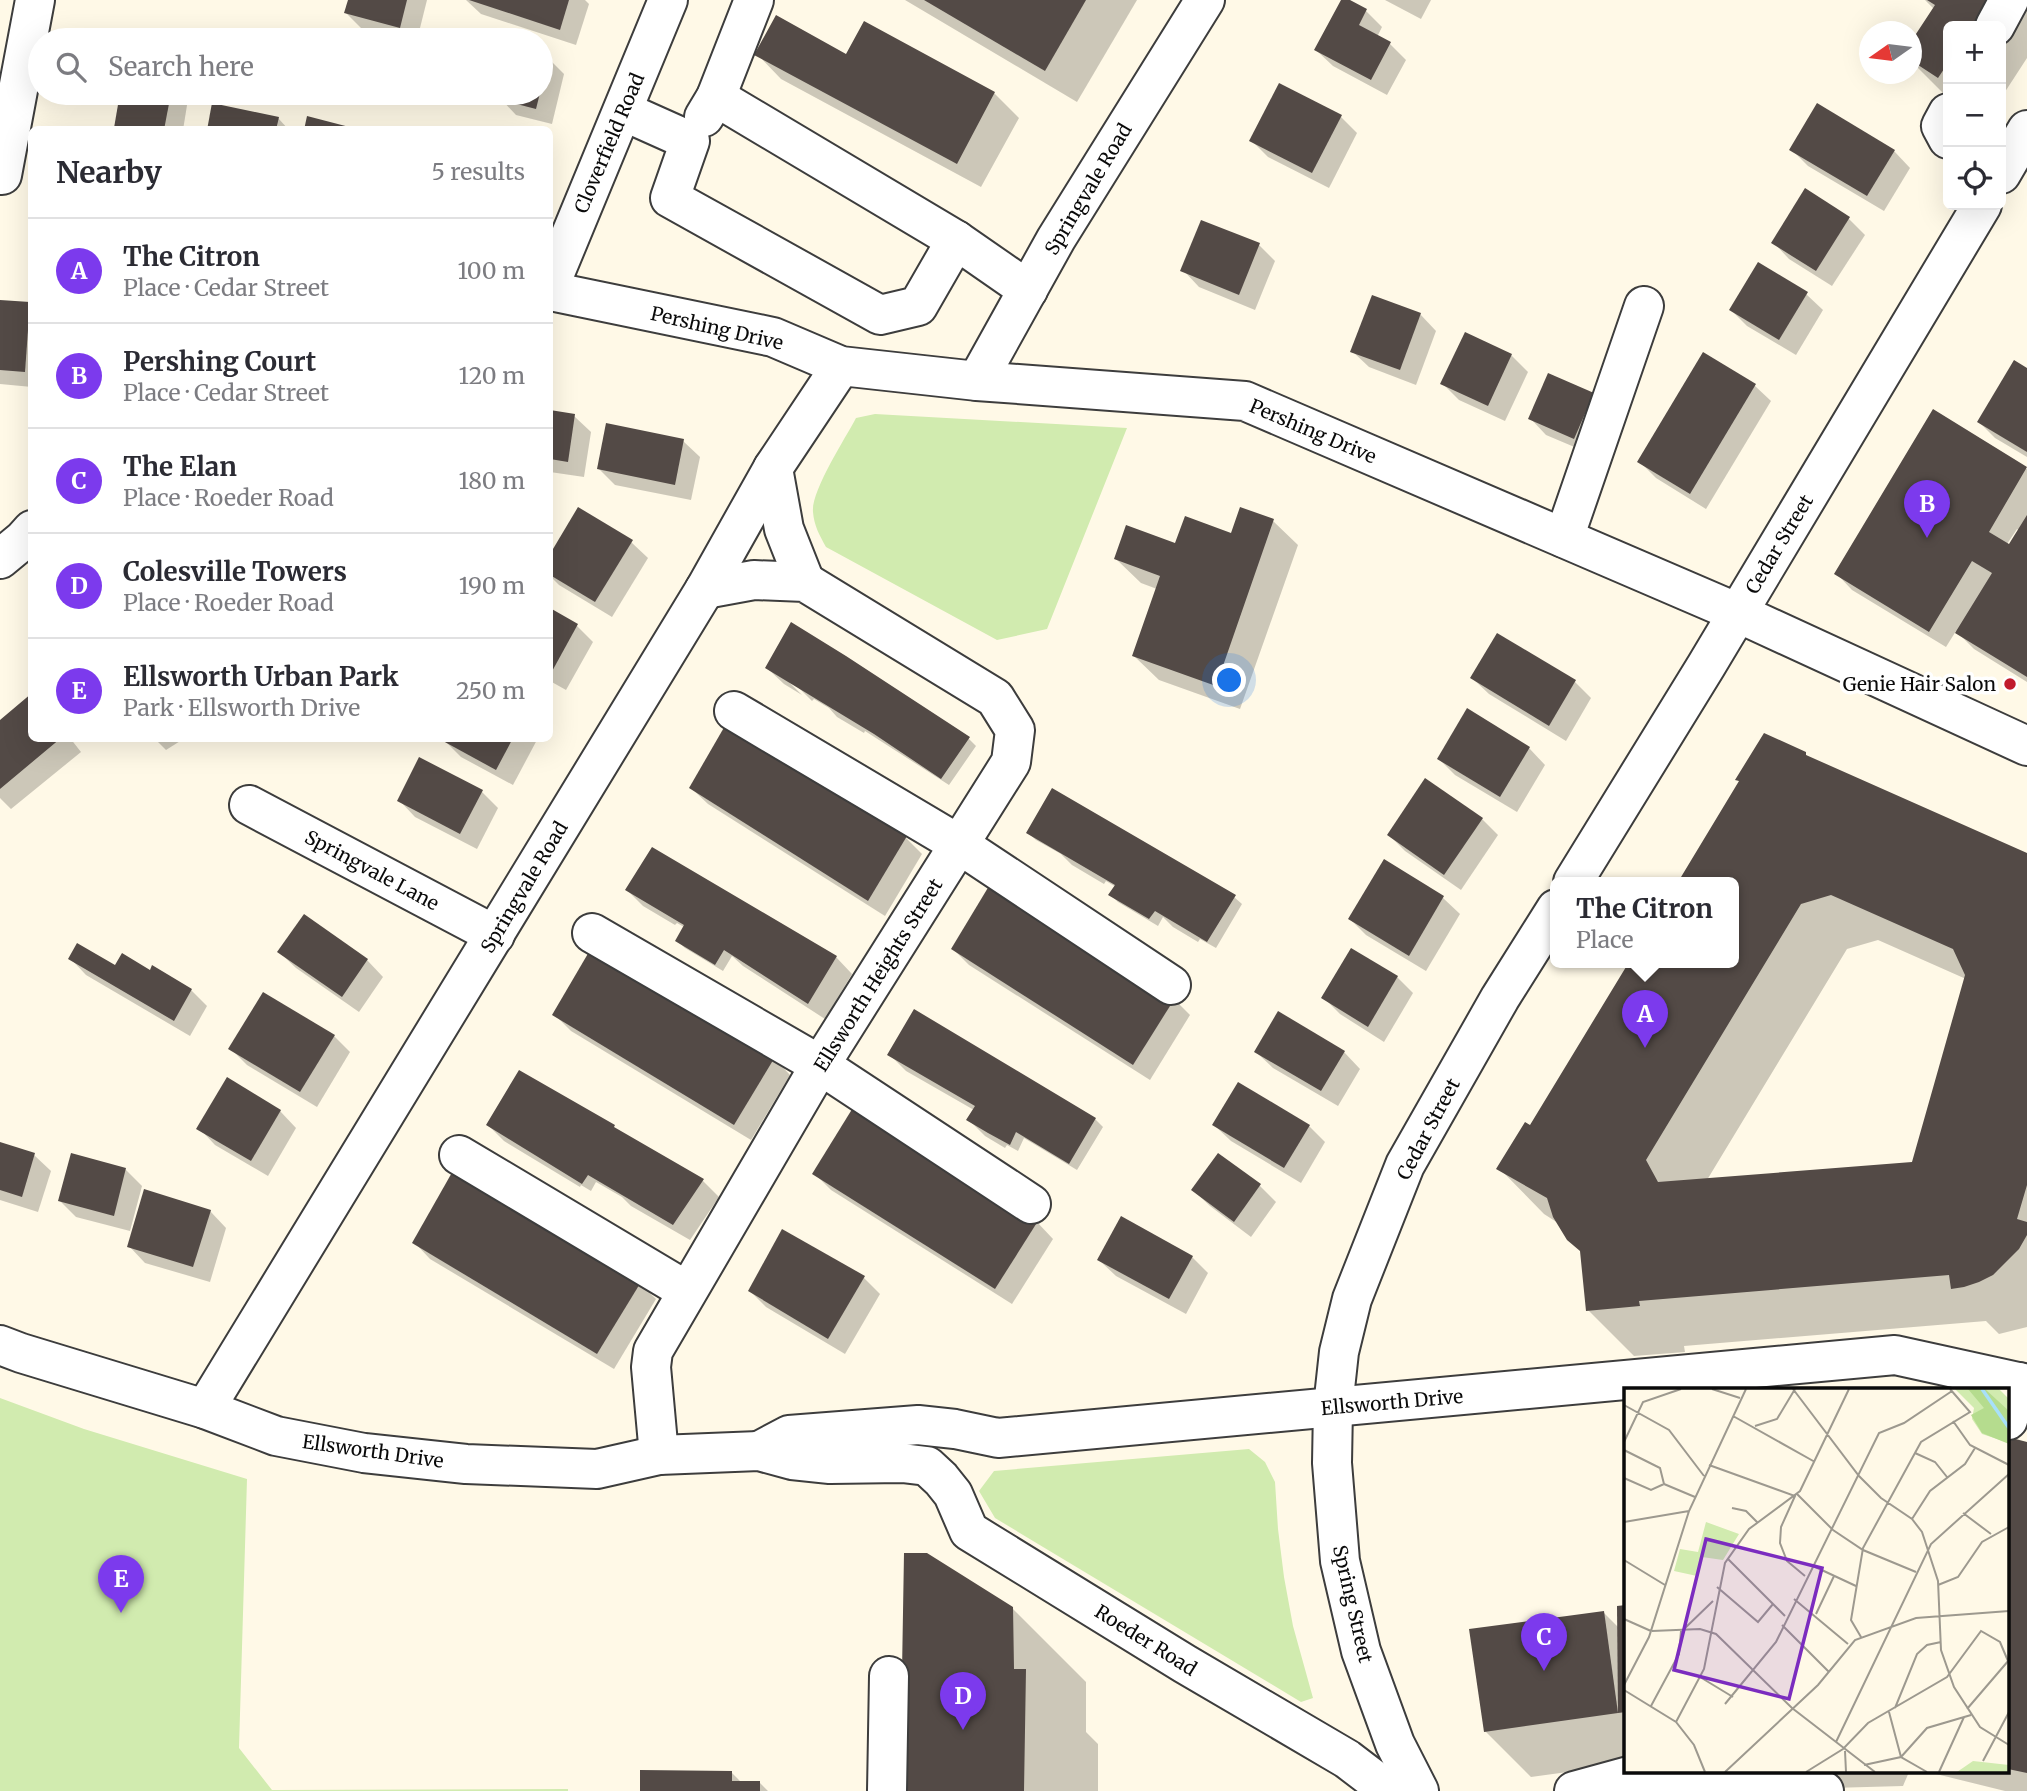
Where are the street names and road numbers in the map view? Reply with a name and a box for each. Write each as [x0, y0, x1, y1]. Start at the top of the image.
street label: Cloverfield Road [569, 69, 649, 217]
street label: Springvale Road [1039, 119, 1137, 259]
street label: Pershing Drive [648, 301, 786, 355]
street label: Pershing Drive [1246, 393, 1380, 469]
street label: Cedar Street [1740, 489, 1818, 598]
street label: Springvale Road [475, 817, 573, 957]
street label: Springvale Lane [301, 825, 443, 915]
street label: Ellsworth Heights Street [809, 874, 948, 1076]
street label: Cedar Street [1391, 1074, 1465, 1184]
street label: Ellsworth Drive [1320, 1384, 1464, 1420]
street label: Ellsworth Drive [301, 1429, 445, 1473]
street label: Spring Street [1328, 1543, 1378, 1666]
street label: Roeder Road [1091, 1599, 1201, 1681]

